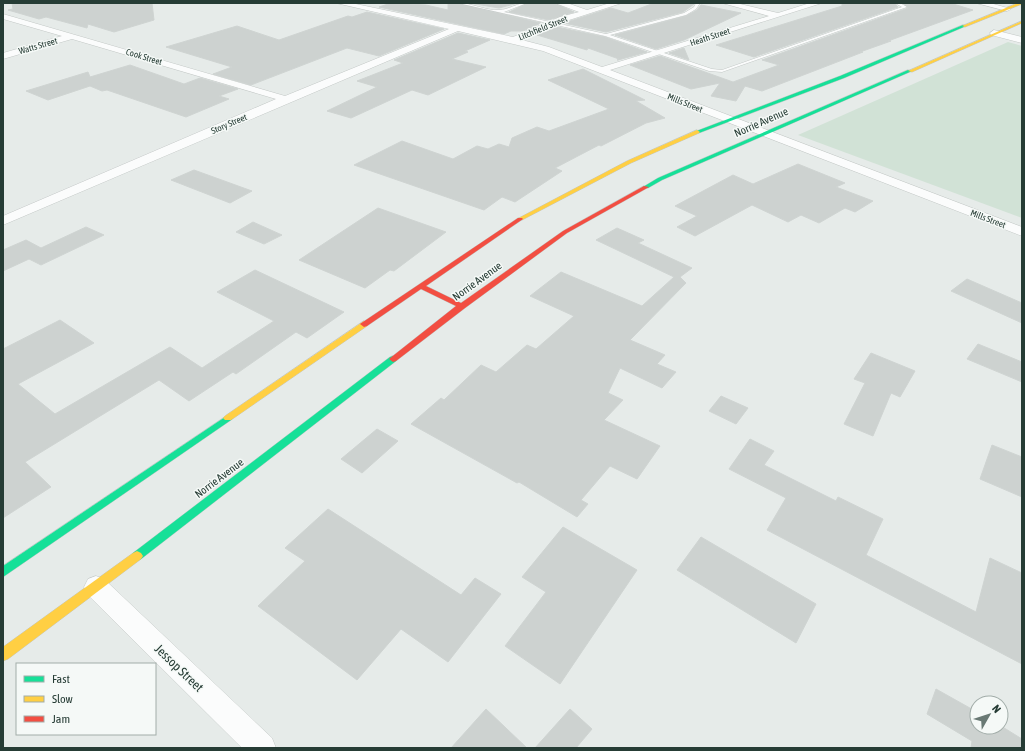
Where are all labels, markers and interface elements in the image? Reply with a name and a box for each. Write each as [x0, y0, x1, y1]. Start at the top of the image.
street label: Litchfield Street [517, 13, 569, 42]
street label: Heath Street [689, 26, 732, 48]
street label: Watts Street [18, 36, 59, 56]
street label: Cook Street [125, 47, 164, 67]
street label: Mills Street [666, 91, 704, 115]
street label: Norrie Avenue [732, 105, 790, 139]
street label: Story Street [210, 112, 249, 136]
street label: Mills Street [969, 208, 1007, 230]
street label: Norrie Avenue [450, 259, 504, 303]
street label: Norrie Avenue [192, 456, 246, 500]
street label: Jessop Street [152, 641, 207, 695]
legend [16, 663, 156, 735]
text: Fast [52, 672, 70, 686]
text: Slow [52, 692, 73, 706]
north arrow [969, 695, 1009, 735]
text: N [990, 702, 1003, 715]
text: Jam [52, 712, 70, 726]

